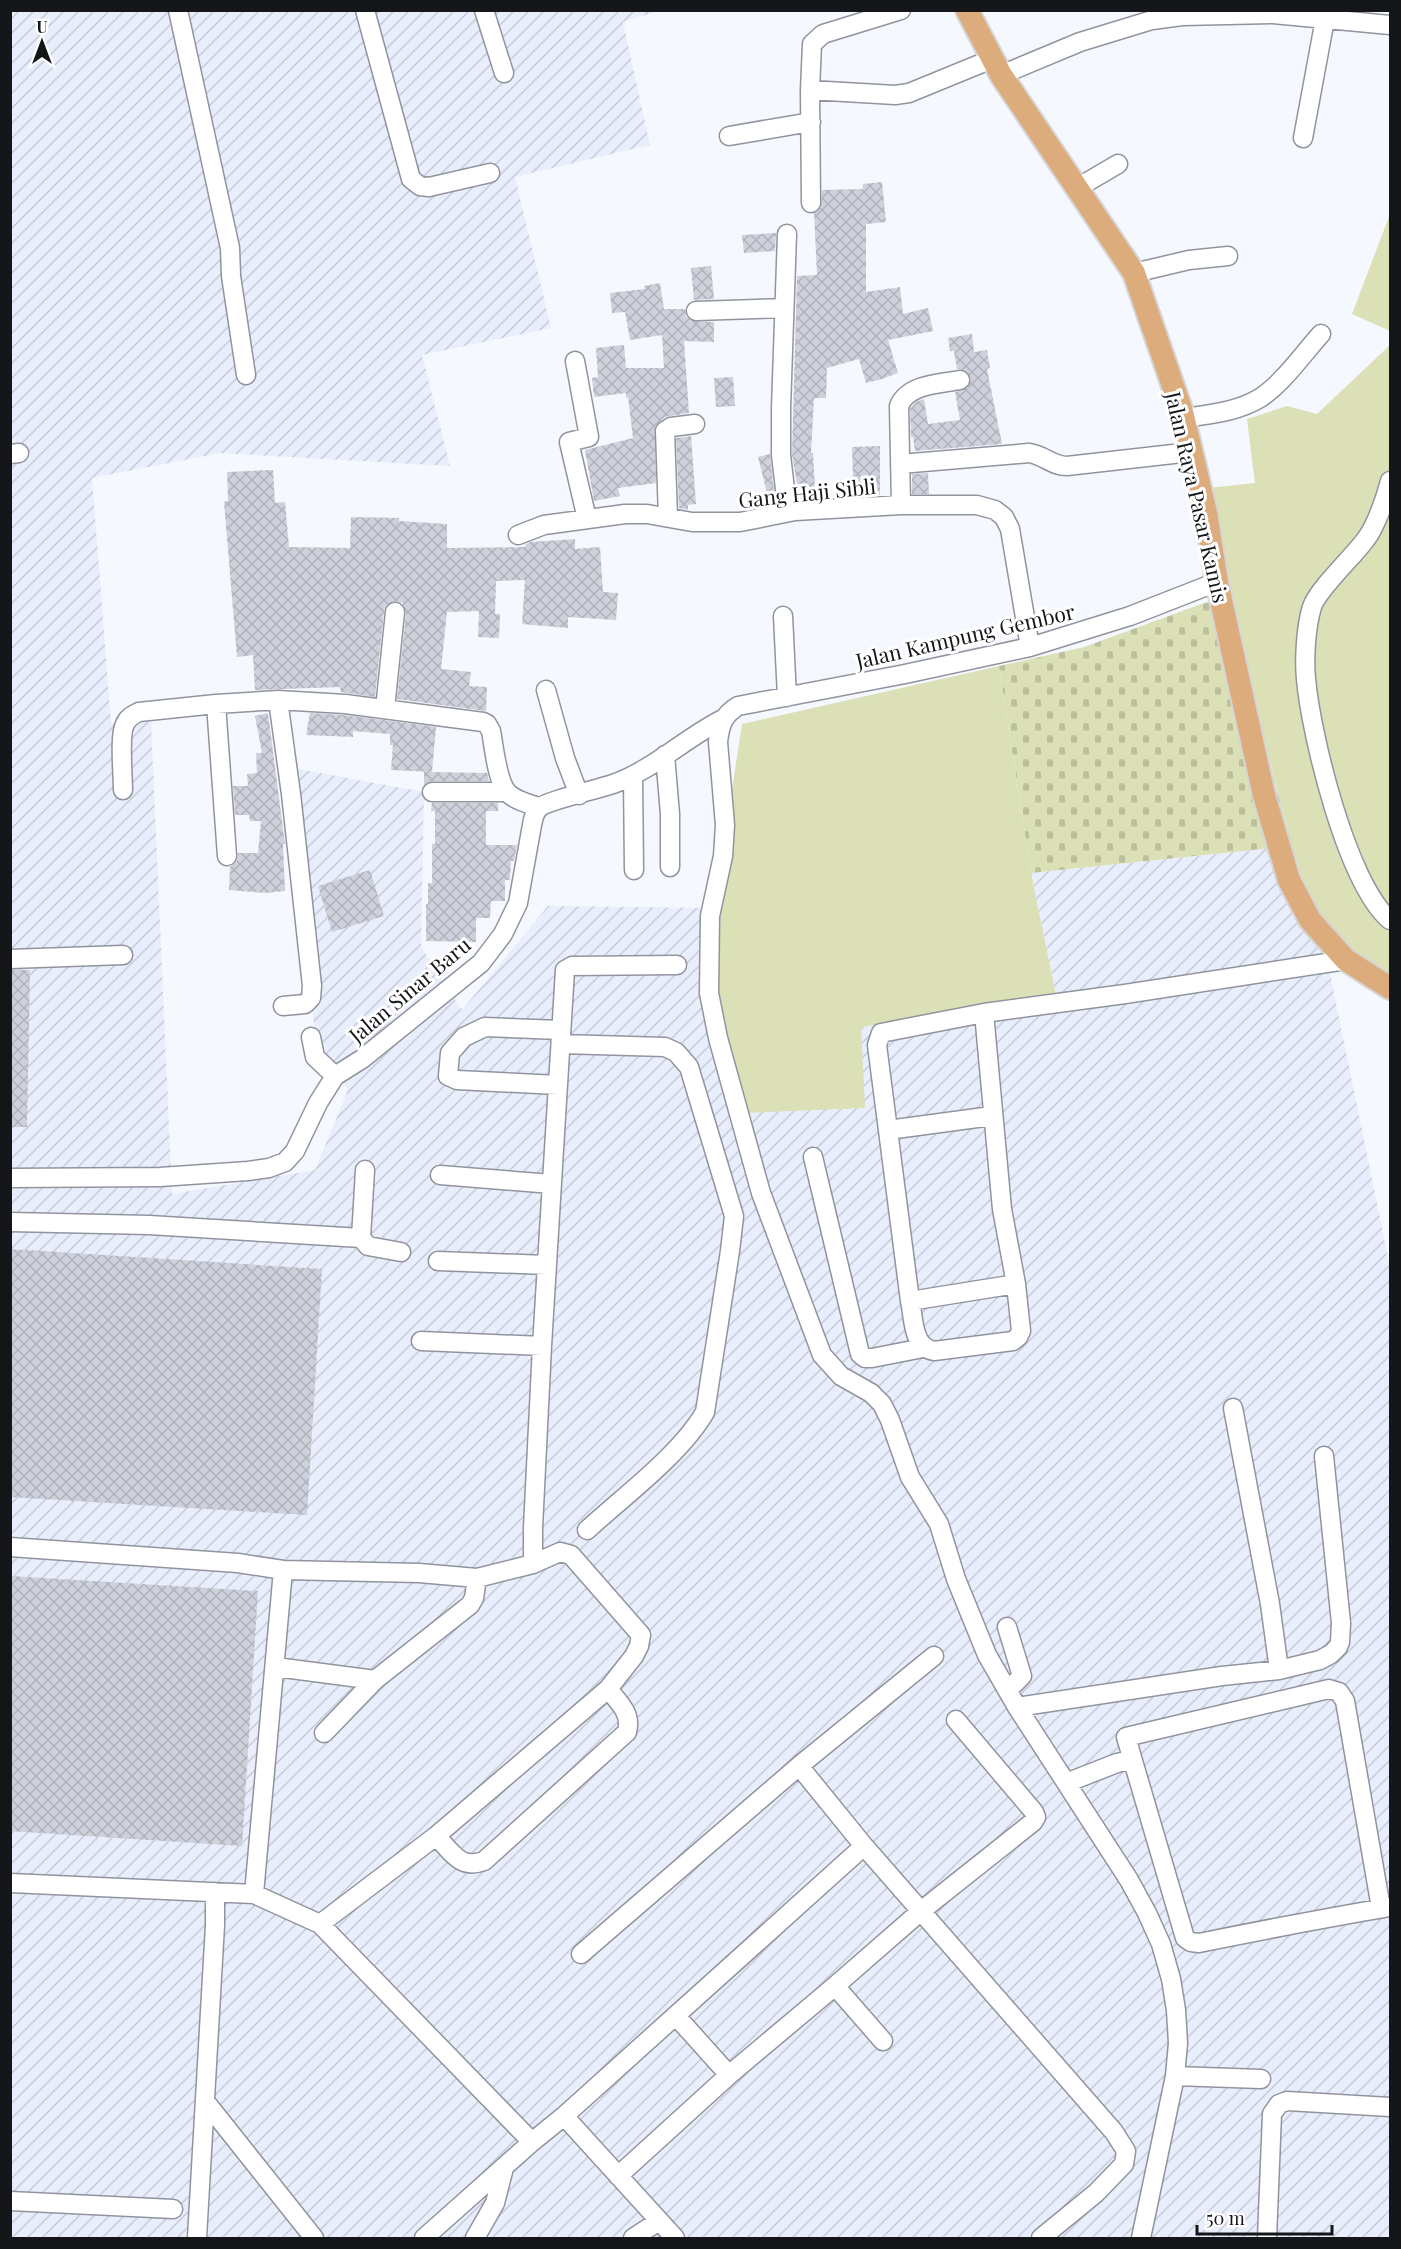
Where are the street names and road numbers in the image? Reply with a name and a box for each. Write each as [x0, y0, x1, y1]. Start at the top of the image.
street label: Jalan Raya Pasar Kamis [1160, 388, 1236, 605]
street label: Gang Haji Sibli [737, 471, 877, 513]
street label: Jalan Kampung Gembor [852, 596, 1078, 674]
street label: Jalan Sinar Baru [341, 930, 476, 1049]

